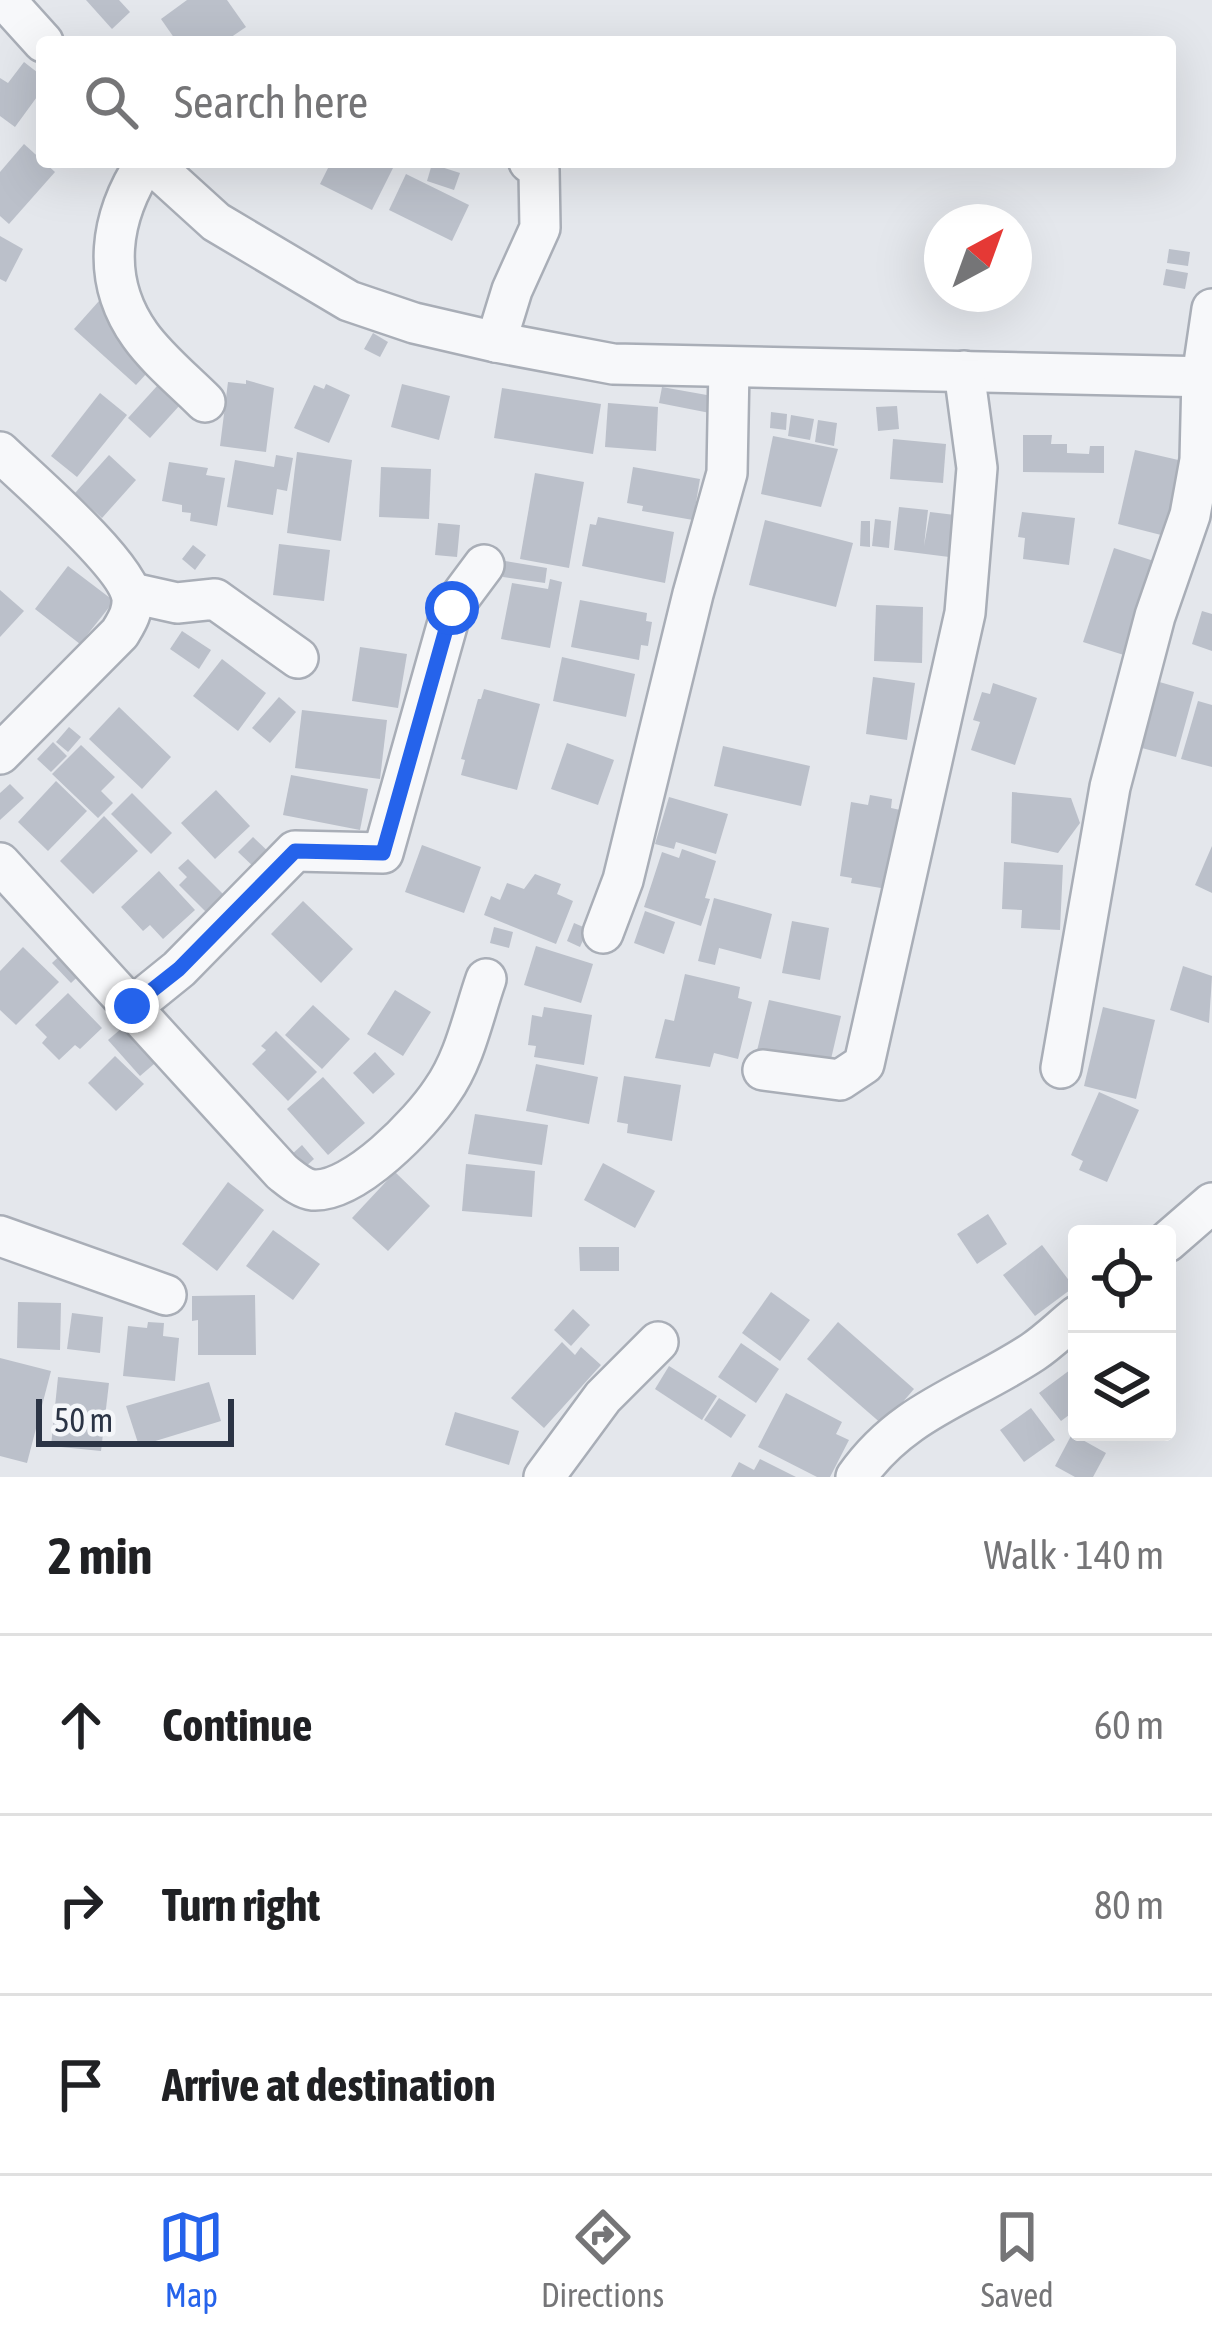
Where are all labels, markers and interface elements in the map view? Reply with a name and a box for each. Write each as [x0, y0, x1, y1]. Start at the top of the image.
search box [36, 36, 1176, 168]
icon: search [78, 69, 144, 135]
text: Search here [174, 76, 368, 128]
north arrow [924, 204, 1032, 312]
route start [425, 581, 479, 635]
route end [105, 979, 159, 1033]
map controls [1068, 1225, 1176, 1441]
button: locate [1068, 1225, 1176, 1333]
button: layers [1068, 1333, 1176, 1441]
scale bar [36, 1393, 234, 1446]
text: 50 m [54, 1401, 113, 1439]
text: 2 min [48, 1526, 152, 1585]
text: Walk · 140 m [984, 1533, 1164, 1577]
icon: ahead [48, 1692, 114, 1758]
text: Continue [162, 1699, 313, 1751]
text: 60 m [1094, 1703, 1164, 1747]
icon: right [48, 1872, 114, 1938]
text: Turn right [162, 1879, 320, 1931]
text: 80 m [1094, 1883, 1164, 1927]
icon: arrive [48, 2052, 114, 2118]
text: Arrive at destination [162, 2059, 496, 2111]
tab: Map [158, 2204, 224, 2314]
tab: Directions [541, 2204, 664, 2314]
tab: Saved [981, 2204, 1054, 2314]

